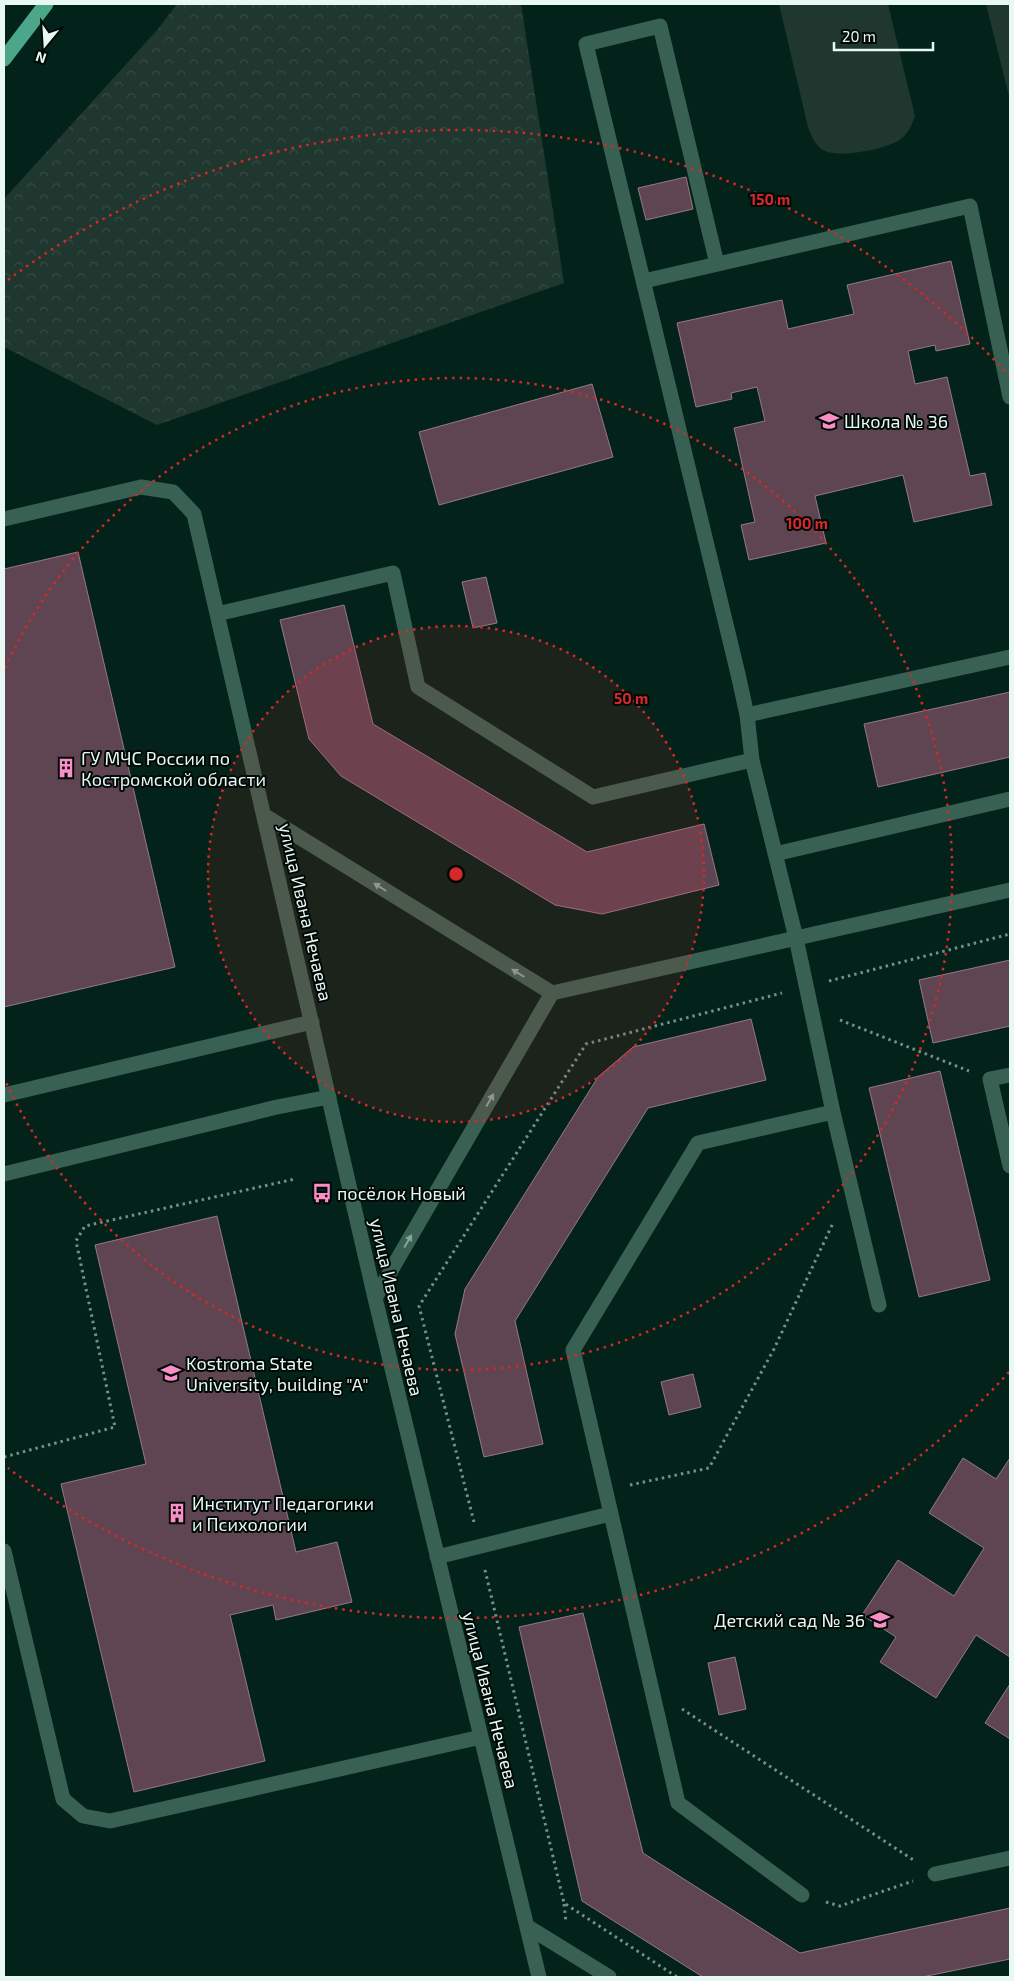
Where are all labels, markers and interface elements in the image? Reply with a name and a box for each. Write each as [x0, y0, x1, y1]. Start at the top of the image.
north arrow [20, 20, 70, 70]
scale bar [834, 20, 933, 52]
text: 20 m [842, 27, 876, 45]
text: N [33, 48, 48, 67]
text: 150 m [750, 190, 790, 208]
school or university icon: Школа № 36 [818, 410, 840, 432]
place label: Школа № 36 [844, 410, 948, 432]
text: 100 m [786, 514, 828, 532]
text: 50 m [614, 689, 648, 707]
place label: ГУ МЧС России по Костромской области [81, 747, 266, 790]
building icon: ГУ МЧС России по Костромской области [55, 757, 77, 779]
street label: улица Ивана Нечаева [275, 821, 337, 1003]
centre of rings [447, 865, 465, 883]
one-way arrow [374, 883, 387, 892]
one-way arrow [512, 968, 525, 977]
one-way arrow [485, 1093, 494, 1107]
bus stop icon: посёлок Новый [311, 1182, 333, 1204]
place label: посёлок Новый [337, 1182, 466, 1204]
street label: улица Ивана Нечаева [366, 1216, 428, 1398]
one-way arrow [404, 1234, 413, 1247]
place label: Kostroma State University, building "A" [186, 1352, 369, 1395]
school or university icon: Kostroma State University, building "A" [160, 1362, 182, 1384]
place label: Институт Педагогики и Психологии [192, 1492, 374, 1535]
building icon: Институт Педагогики и Психологии [166, 1502, 188, 1524]
street label: улица Ивана Нечаева [458, 1609, 524, 1791]
place label: Детский сад № 36 [714, 1609, 865, 1631]
school or university icon: Детский сад № 36 [869, 1609, 891, 1631]

